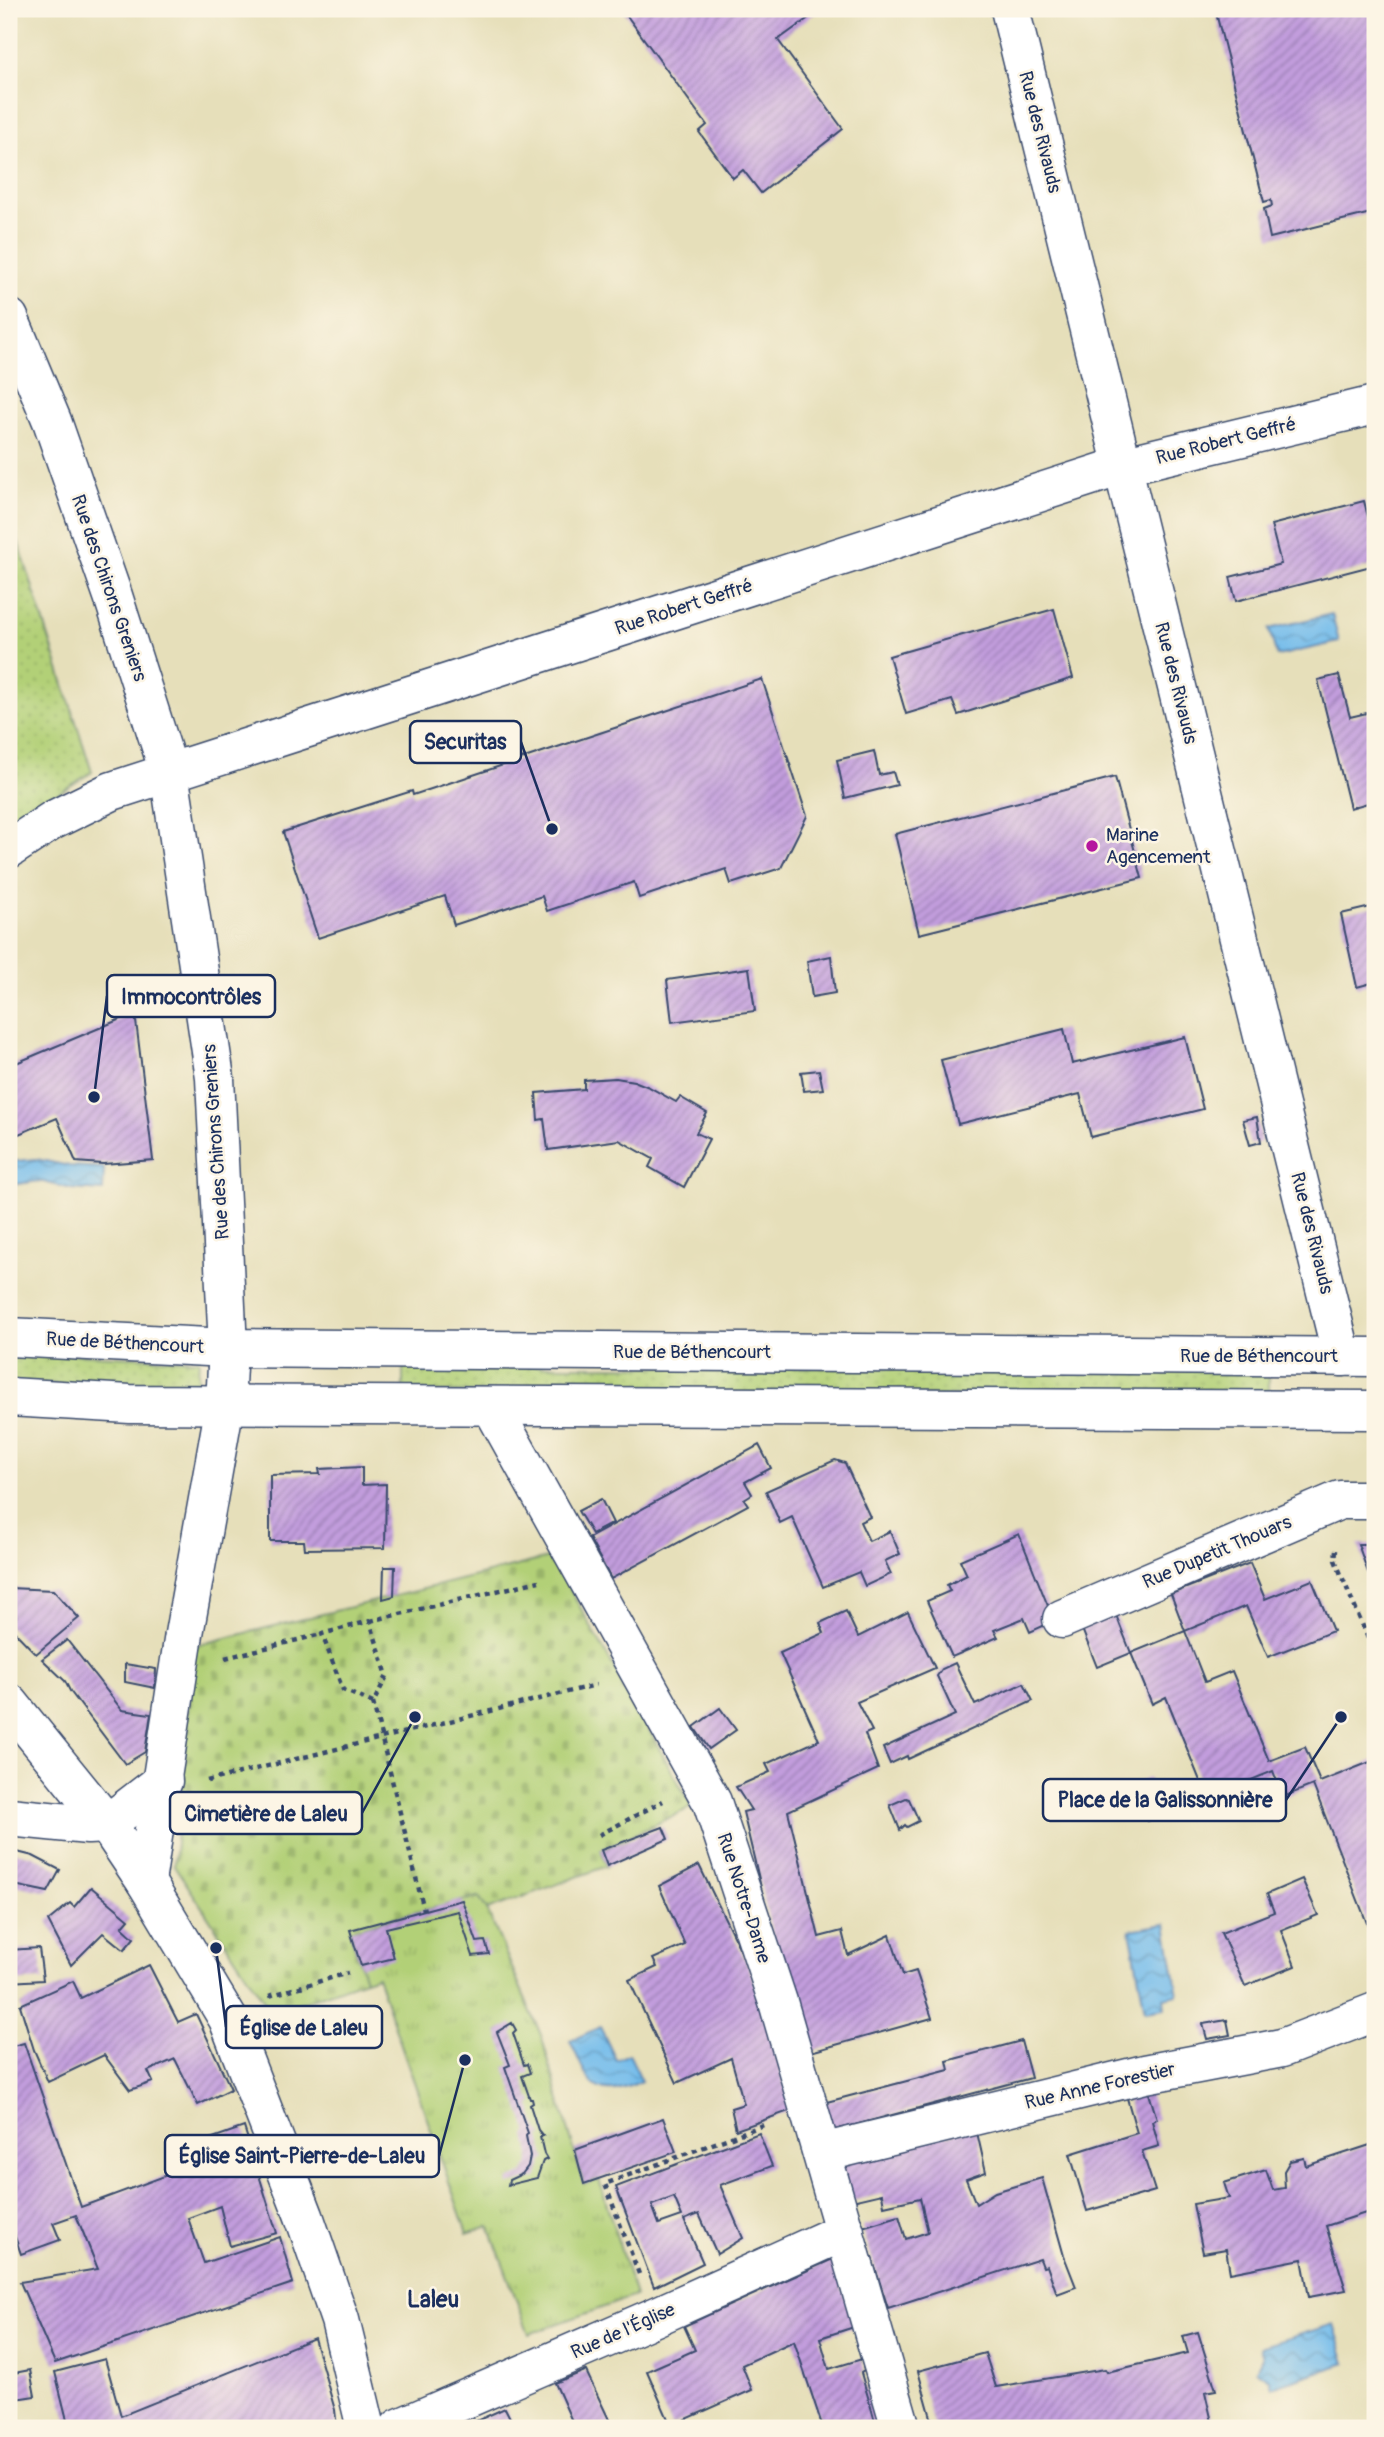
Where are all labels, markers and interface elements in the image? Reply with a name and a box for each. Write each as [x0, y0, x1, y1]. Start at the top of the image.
street label: Rue des Rivauds [1013, 69, 1067, 196]
street label: Rue Robert Geffré [1153, 412, 1299, 470]
street label: Rue des Chirons Greniers [66, 491, 152, 685]
street label: Rue Robert Geffré [612, 573, 756, 641]
street label: Rue des Rivauds [1149, 620, 1203, 747]
callout: Securitas [410, 721, 521, 763]
text: Securitas [424, 729, 507, 756]
place label: Marine Agencement [1106, 823, 1211, 869]
marker: Marine Agencement [1084, 838, 1100, 854]
callout: Immocontrôles [107, 975, 275, 1017]
text: Immocontrôles [121, 984, 262, 1011]
street label: Rue des Chirons Greniers [197, 1043, 235, 1241]
street label: Rue des Rivauds [1285, 1170, 1339, 1297]
street label: Rue de Béthencourt [45, 1327, 205, 1359]
street label: Rue de Béthencourt [613, 1340, 771, 1364]
street label: Rue de Béthencourt [1180, 1344, 1338, 1368]
street label: Rue Dupetit Thouars [1139, 1510, 1296, 1594]
callout: Place de la Galissonnière [1043, 1779, 1286, 1821]
text: Place de la Galissonnière [1057, 1787, 1273, 1814]
callout: Cimetière de Laleu [170, 1792, 362, 1834]
text: Cimetière de Laleu [184, 1801, 348, 1828]
street label: Rue Notre-Dame [712, 1830, 777, 1967]
callout: Église de Laleu [226, 2006, 382, 2048]
text: Église de Laleu [240, 2014, 368, 2042]
street label: Rue Anne Forestier [1023, 2057, 1178, 2115]
callout: Église Saint-Pierre-de-Laleu [165, 2135, 439, 2177]
text: Église Saint-Pierre-de-Laleu [179, 2142, 425, 2170]
district label: Laleu [407, 2285, 459, 2314]
street label: Rue de l'Église [567, 2297, 679, 2365]

